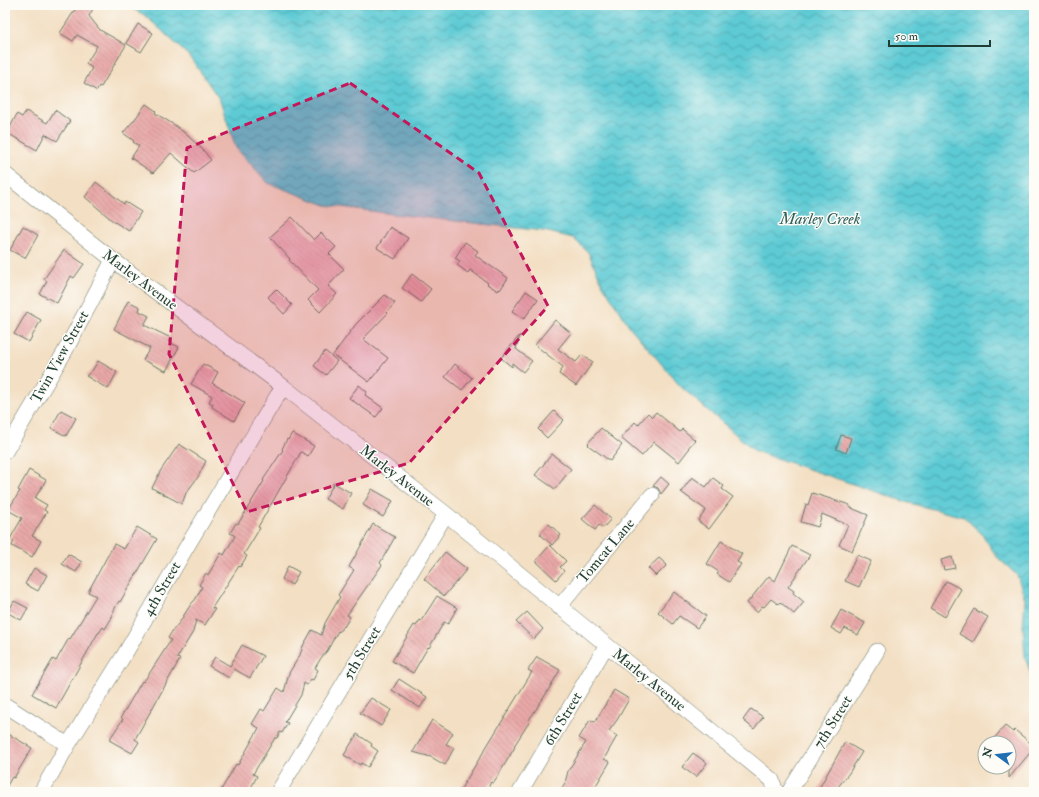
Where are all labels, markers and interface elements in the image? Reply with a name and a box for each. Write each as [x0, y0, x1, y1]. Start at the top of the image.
scale bar [889, 22, 990, 48]
text: 50 m [895, 29, 919, 44]
water label: Marley Creek [779, 209, 861, 229]
street label: Marley Avenue [99, 246, 181, 314]
street label: Twin View Street [27, 307, 93, 407]
street label: Marley Avenue [356, 441, 438, 511]
street label: Tomcat Lane [573, 515, 639, 587]
street label: 4th Street [139, 558, 185, 620]
street label: 5th Street [339, 623, 385, 683]
street label: Marley Avenue [608, 644, 690, 716]
street label: 6th Street [540, 688, 587, 749]
street label: 7th Street [809, 692, 857, 752]
north arrow [977, 735, 1017, 775]
text: N [980, 745, 996, 760]

